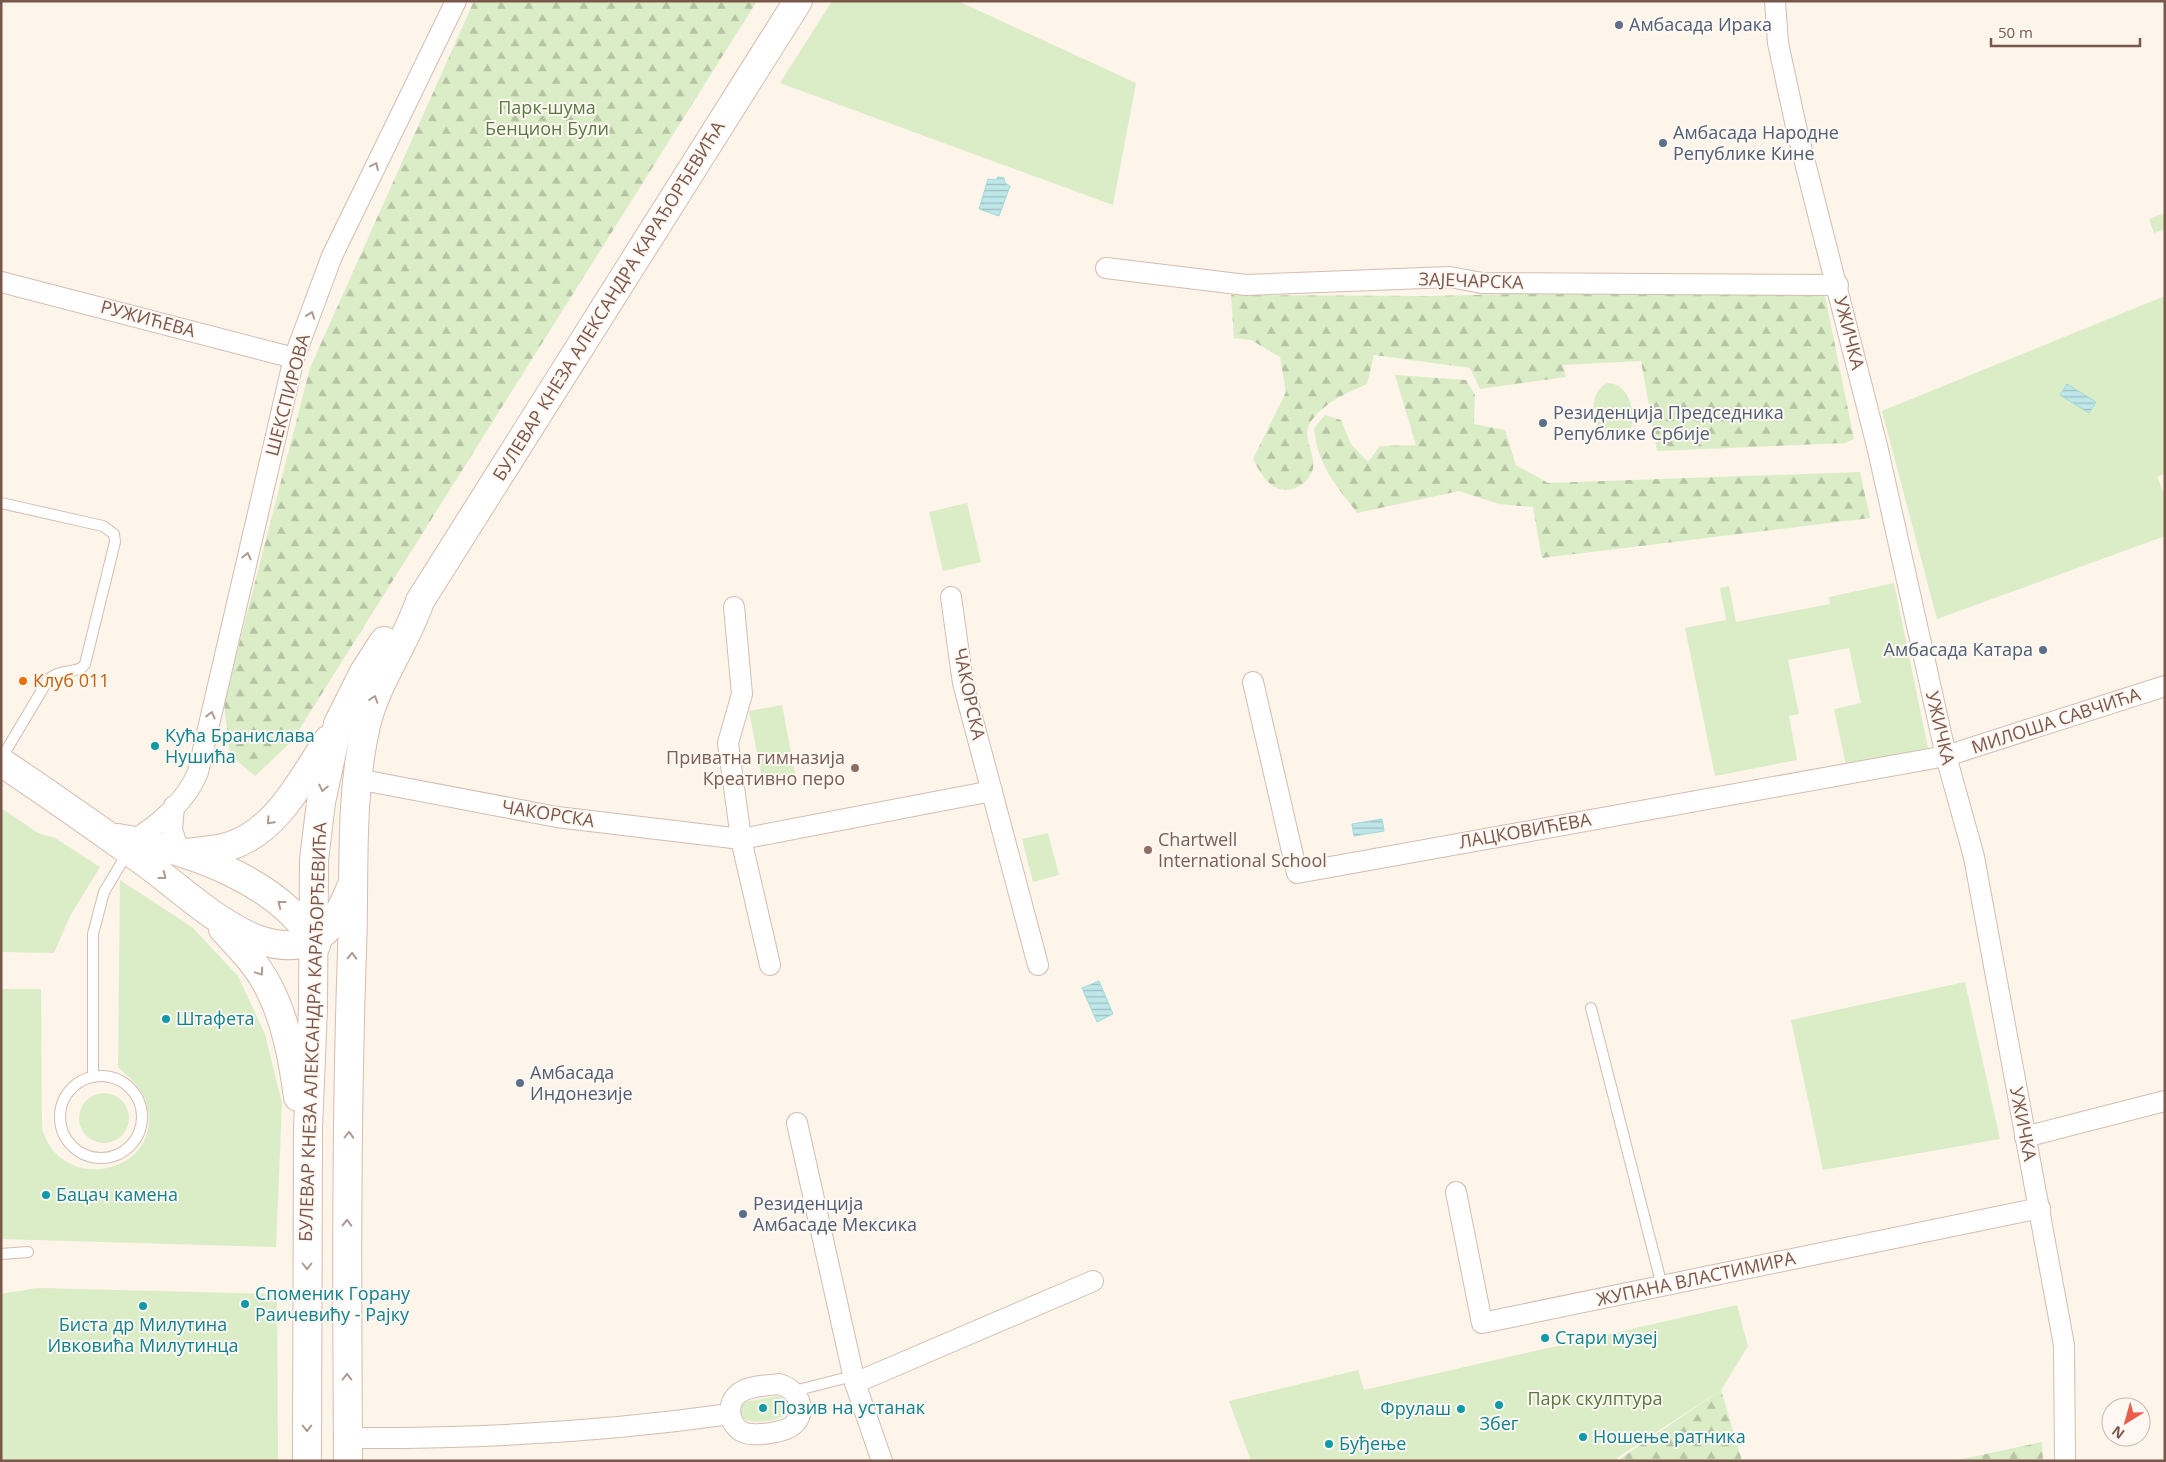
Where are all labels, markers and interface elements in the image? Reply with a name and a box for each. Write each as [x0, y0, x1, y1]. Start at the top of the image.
place label: Амбасада Ирака [1629, 12, 1772, 36]
scale bar [1991, 15, 2140, 47]
marker: Амбасада Ирака [1613, 19, 1625, 31]
text: 50 m [1998, 22, 2033, 42]
park label: Парк-шума Бенцион Були [485, 95, 609, 140]
street label: БУЛЕВАР КНЕЗА АЛЕКСАНДРА КАРАЂОРЂЕВИЋА [487, 116, 730, 485]
place label: Амбасада Народне Републике Кине [1673, 120, 1839, 165]
marker: Амбасада Народне Републике Кине [1657, 137, 1669, 149]
one-way arrow [369, 162, 379, 171]
street label: ЗАЈЕЧАРСКА [1418, 266, 1525, 294]
street label: РУЖИЋЕВА [98, 294, 199, 342]
street label: УЖИЧКА [1829, 294, 1871, 373]
one-way arrow [305, 311, 315, 319]
street label: ШЕКСПИРОВА [259, 330, 315, 458]
place label: Резиденција Председника Републике Србије [1553, 400, 1784, 445]
marker: Резиденција Председника Републике Србије [1537, 417, 1549, 429]
one-way arrow [241, 552, 252, 561]
place label: Амбасада Катара [1884, 637, 2033, 661]
marker: Амбасада Катара [2037, 644, 2049, 656]
street label: ЧАКОРСКА [949, 646, 992, 743]
place label: Клуб 011 [33, 668, 110, 692]
marker: Клуб 011 [17, 675, 29, 687]
street label: МИЛОША САВЧИЋА [1968, 681, 2144, 759]
street label: УЖИЧКА [1921, 689, 1961, 768]
one-way arrow [368, 695, 378, 703]
one-way arrow [205, 710, 216, 719]
place label: Кућа Бранислава Нушића [165, 723, 315, 768]
marker: Кућа Бранислава Нушића [149, 740, 161, 752]
place label: Приватна гимназија Креативно перо [666, 745, 845, 790]
marker: Приватна гимназија Креативно перо [849, 762, 861, 774]
one-way arrow [319, 784, 329, 793]
street label: ЧАКОРСКА [500, 794, 597, 832]
street label: ЛАЦКОВИЋЕВА [1457, 806, 1593, 853]
one-way arrow [267, 815, 276, 824]
street label: БУЛЕВАР КНЕЗА АЛЕКСАНДРА КАРАЂОРЂЕВИЋА [293, 821, 331, 1242]
place label: Chartwell International School [1158, 827, 1327, 872]
marker: Chartwell International School [1142, 844, 1154, 856]
one-way arrow [157, 870, 166, 878]
one-way arrow [277, 901, 287, 910]
one-way arrow [347, 951, 357, 959]
one-way arrow [253, 967, 263, 976]
place label: Штафета [176, 1006, 255, 1030]
marker: Штафета [160, 1013, 172, 1025]
place label: Амбасада Индонезије [530, 1060, 633, 1105]
marker: Амбасада Индонезије [514, 1077, 526, 1089]
street label: УЖИЧКА [2005, 1085, 2043, 1163]
one-way arrow [343, 1131, 354, 1139]
place label: Бацач камена [56, 1182, 178, 1206]
marker: Бацач камена [40, 1189, 52, 1201]
place label: Резиденција Амбасаде Мексика [753, 1191, 917, 1236]
marker: Резиденција Амбасаде Мексика [737, 1208, 749, 1220]
one-way arrow [342, 1219, 352, 1226]
street label: ЖУПАНА ВЛАСТИМИРА [1594, 1245, 1798, 1311]
one-way arrow [302, 1262, 312, 1270]
place label: Споменик Горану Раичевићу - Рајку [255, 1281, 411, 1326]
marker: Споменик Горану Раичевићу - Рајку [239, 1298, 251, 1310]
marker: Биста др Милутина Ивковића Милутинца [137, 1300, 149, 1312]
place label: Биста др Милутина Ивковића Милутинца [47, 1312, 239, 1357]
place label: Стари музеј [1555, 1325, 1658, 1349]
marker: Стари музеј [1539, 1332, 1551, 1344]
one-way arrow [342, 1373, 352, 1380]
park label: Парк скулптура [1528, 1386, 1663, 1410]
place label: Позив на устанак [773, 1395, 926, 1419]
place label: Фрулаш [1380, 1396, 1451, 1420]
north arrow [2101, 1397, 2151, 1447]
marker: Збег [1493, 1399, 1505, 1411]
marker: Позив на устанак [757, 1402, 769, 1414]
marker: Фрулаш [1455, 1403, 1467, 1415]
place label: Збег [1479, 1411, 1519, 1435]
text: N [2108, 1422, 2128, 1444]
one-way arrow [302, 1424, 312, 1432]
place label: Ношење ратника [1593, 1424, 1746, 1448]
place label: Буђење [1339, 1431, 1406, 1455]
marker: Ношење ратника [1577, 1431, 1589, 1443]
marker: Буђење [1323, 1438, 1335, 1450]

